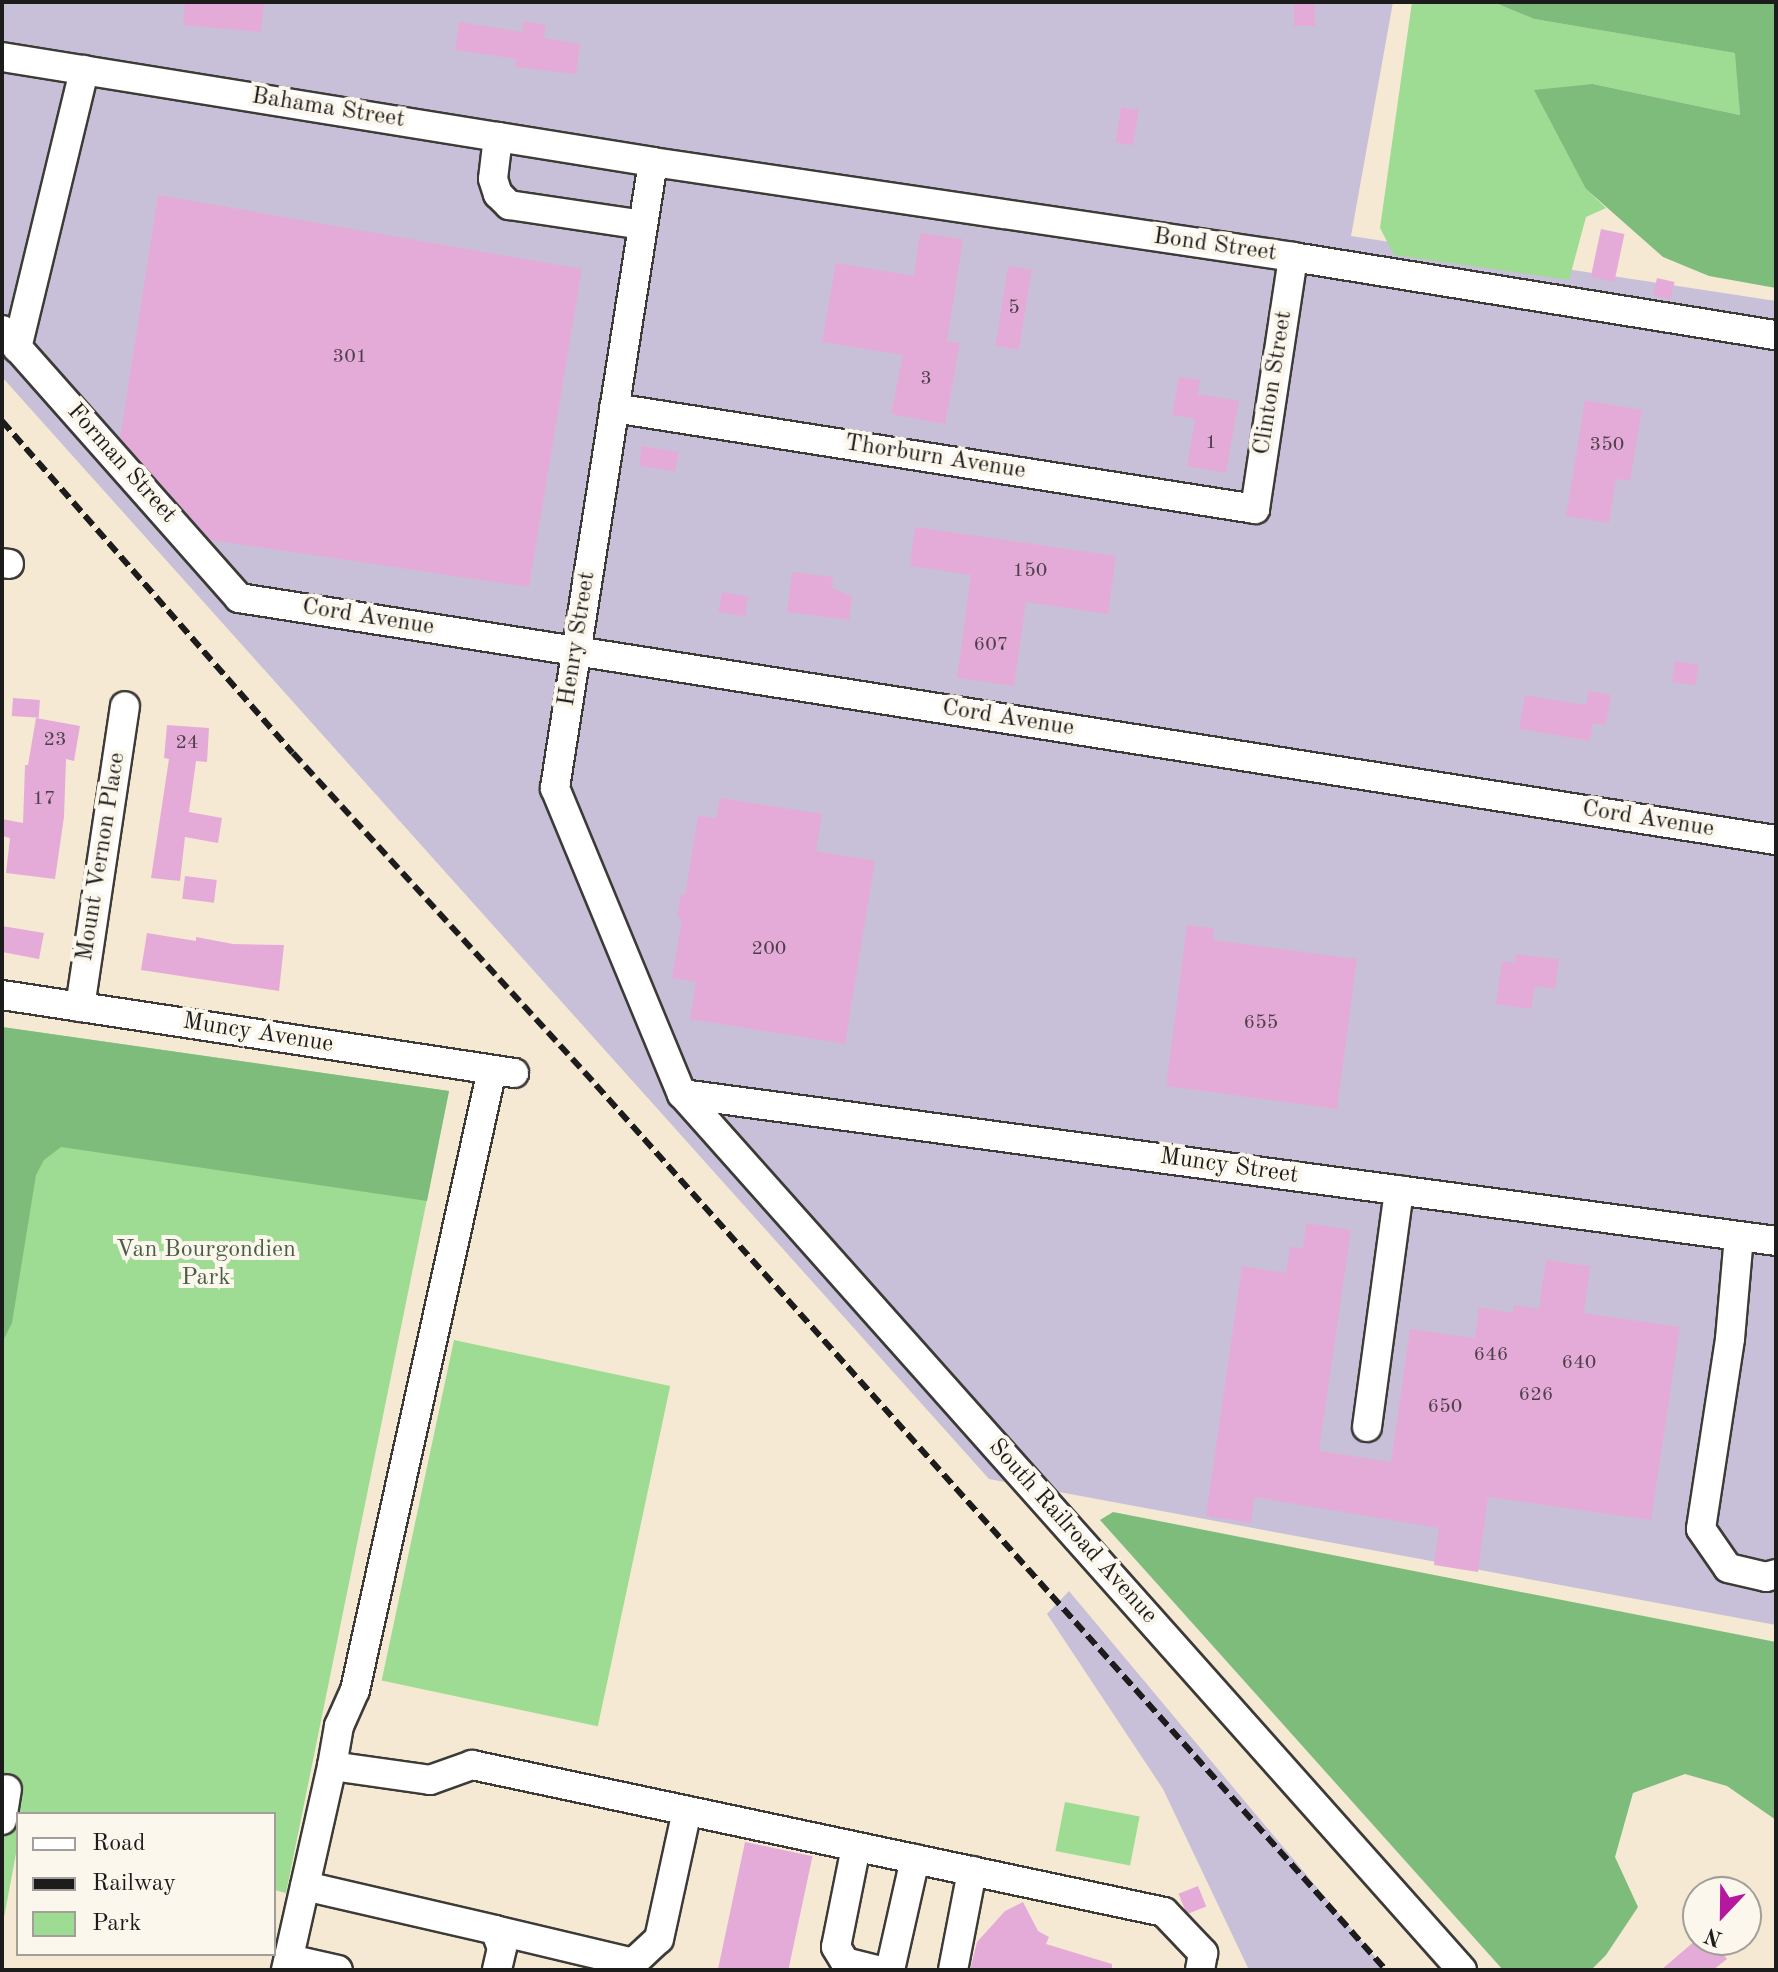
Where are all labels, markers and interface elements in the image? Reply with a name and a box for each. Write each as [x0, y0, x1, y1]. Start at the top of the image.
street label: Bahama Street [249, 83, 407, 135]
street label: Bond Street [1151, 223, 1279, 269]
house number: 5 [1008, 296, 1020, 320]
street label: Clinton Street [1248, 309, 1300, 457]
house number: 301 [333, 345, 367, 369]
house number: 3 [920, 367, 932, 391]
street label: Forman Street [60, 398, 182, 530]
street label: Thorburn Avenue [842, 429, 1028, 487]
house number: 1 [1205, 431, 1217, 455]
house number: 350 [1590, 433, 1624, 457]
house number: 150 [1013, 559, 1047, 583]
street label: Henry Street [553, 570, 603, 708]
street label: Cord Avenue [300, 593, 436, 643]
house number: 607 [974, 633, 1008, 657]
street label: Cord Avenue [940, 694, 1076, 744]
house number: 23 [43, 728, 67, 752]
house number: 24 [175, 731, 199, 755]
street label: Mount Vernon Place [71, 751, 133, 963]
house number: 17 [32, 787, 56, 811]
street label: Cord Avenue [1580, 795, 1716, 845]
house number: 200 [752, 937, 786, 961]
street label: Muncy Avenue [181, 1008, 335, 1060]
house number: 655 [1244, 1011, 1278, 1035]
street label: Muncy Street [1158, 1143, 1300, 1191]
park label: Van Bourgondien Park [116, 1237, 296, 1293]
house number: 646 [1474, 1343, 1508, 1367]
house number: 640 [1562, 1351, 1596, 1375]
house number: 626 [1519, 1383, 1553, 1407]
house number: 650 [1428, 1395, 1462, 1419]
street label: South Railroad Avenue [981, 1434, 1163, 1630]
legend [16, 1812, 276, 1956]
text: Road [92, 1832, 145, 1856]
text: Railway [92, 1872, 176, 1896]
north arrow [1682, 1876, 1762, 1956]
text: Park [92, 1912, 141, 1936]
text: N [1702, 1923, 1726, 1950]

